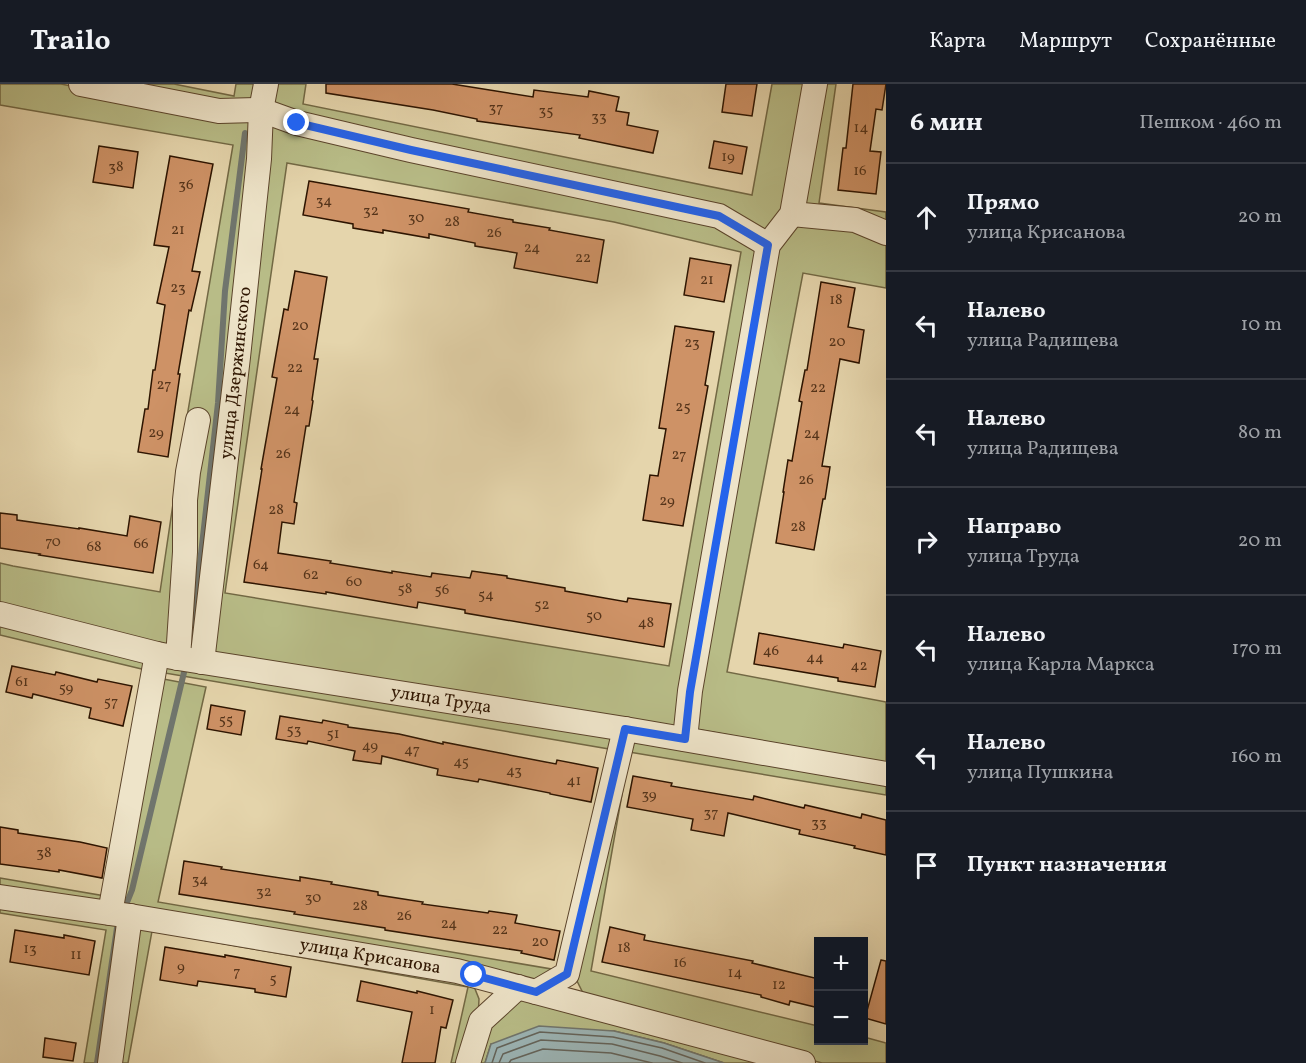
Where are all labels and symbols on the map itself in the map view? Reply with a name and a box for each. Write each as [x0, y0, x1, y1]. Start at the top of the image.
house number: 37 [489, 98, 503, 119]
house number: 35 [539, 101, 553, 122]
house number: 33 [591, 107, 607, 128]
route end [283, 109, 309, 135]
house number: 14 [854, 118, 868, 139]
house number: 19 [721, 147, 735, 168]
house number: 38 [108, 157, 124, 178]
house number: 16 [853, 161, 867, 182]
house number: 36 [178, 175, 194, 196]
house number: 34 [316, 191, 332, 212]
house number: 32 [363, 201, 379, 222]
house number: 30 [408, 208, 424, 229]
house number: 28 [444, 212, 460, 233]
house number: 21 [171, 220, 185, 241]
house number: 26 [486, 223, 502, 244]
house number: 24 [524, 238, 540, 259]
house number: 22 [575, 248, 591, 269]
house number: 21 [700, 270, 714, 291]
house number: 23 [170, 278, 186, 299]
street label: улица Дзержинского [214, 285, 258, 461]
house number: 18 [829, 290, 843, 311]
house number: 20 [292, 316, 308, 337]
house number: 20 [829, 332, 845, 353]
house number: 23 [684, 333, 700, 354]
house number: 22 [287, 358, 303, 379]
house number: 27 [157, 375, 171, 396]
house number: 22 [810, 378, 826, 399]
house number: 25 [675, 397, 691, 418]
house number: 24 [284, 400, 300, 421]
house number: 29 [148, 423, 164, 444]
house number: 24 [804, 424, 820, 445]
house number: 26 [275, 444, 291, 465]
house number: 27 [672, 445, 686, 466]
house number: 26 [798, 470, 814, 491]
house number: 29 [659, 491, 675, 512]
house number: 28 [268, 500, 284, 521]
house number: 28 [790, 517, 806, 538]
house number: 70 [45, 532, 61, 553]
house number: 66 [133, 534, 149, 555]
house number: 68 [86, 537, 102, 558]
house number: 64 [253, 555, 269, 576]
house number: 62 [303, 565, 319, 586]
house number: 60 [346, 572, 362, 593]
house number: 58 [398, 579, 412, 600]
house number: 56 [435, 580, 449, 601]
house number: 54 [478, 585, 494, 606]
house number: 52 [534, 595, 550, 616]
house number: 50 [586, 606, 602, 627]
house number: 48 [638, 613, 654, 634]
house number: 46 [763, 641, 779, 662]
house number: 44 [806, 648, 824, 669]
house number: 42 [850, 656, 868, 677]
house number: 61 [15, 672, 29, 693]
house number: 59 [59, 678, 74, 699]
street label: улица Труда [389, 680, 493, 720]
house number: 57 [104, 692, 118, 713]
house number: 55 [219, 710, 233, 731]
house number: 53 [287, 720, 301, 741]
house number: 51 [326, 724, 340, 745]
house number: 49 [362, 736, 378, 757]
house number: 47 [404, 740, 420, 761]
house number: 45 [453, 752, 469, 773]
house number: 43 [506, 761, 522, 782]
house number: 41 [567, 771, 581, 792]
house number: 39 [641, 785, 657, 806]
house number: 37 [704, 803, 718, 824]
house number: 33 [811, 813, 827, 834]
house number: 38 [36, 843, 52, 864]
house number: 34 [192, 870, 208, 891]
house number: 32 [256, 882, 272, 903]
house number: 30 [305, 888, 321, 909]
house number: 28 [352, 896, 368, 917]
house number: 26 [396, 906, 412, 927]
house number: 24 [441, 914, 457, 935]
house number: 22 [492, 920, 508, 941]
street label: улица Крисанова [298, 932, 443, 981]
house number: 20 [532, 932, 548, 953]
house number: 18 [617, 938, 631, 959]
house number: 13 [23, 939, 37, 960]
house number: 11 [70, 945, 82, 966]
house number: 16 [673, 953, 687, 974]
house number: 9 [177, 957, 185, 978]
route start [460, 961, 486, 987]
house number: 7 [233, 962, 241, 983]
house number: 14 [728, 963, 742, 984]
house number: 5 [269, 969, 277, 990]
house number: 12 [772, 975, 786, 996]
house number: 1 [429, 1000, 435, 1021]

